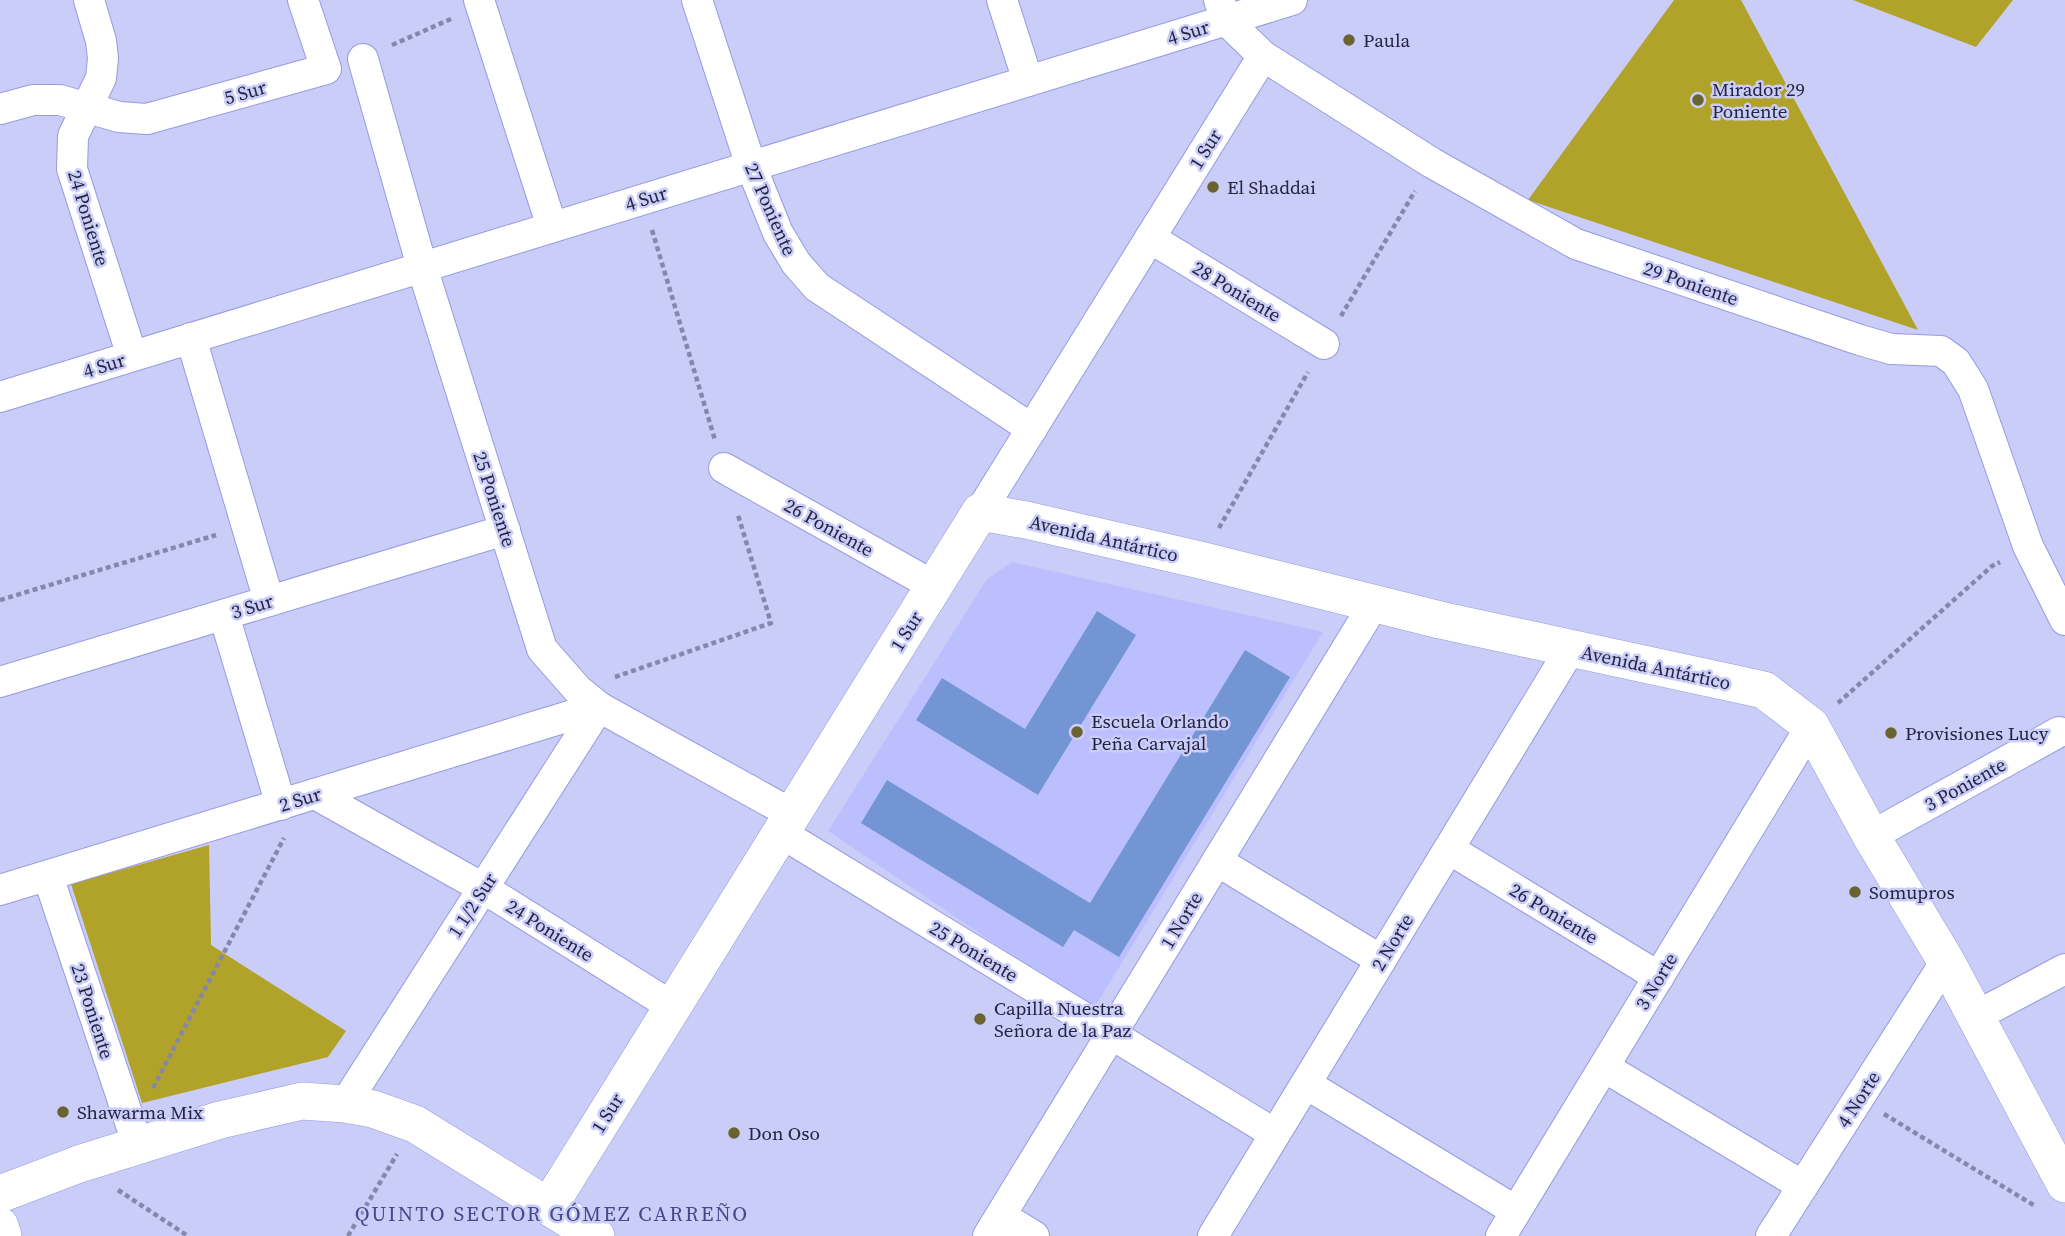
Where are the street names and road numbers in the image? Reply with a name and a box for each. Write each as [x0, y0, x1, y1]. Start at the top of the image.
street label: 4 Sur [1164, 13, 1212, 51]
street label: 5 Sur [221, 74, 269, 110]
street label: 1 Sur [1183, 124, 1227, 174]
street label: 27 Poniente [739, 159, 803, 259]
street label: 24 Poniente [62, 167, 116, 269]
street label: 4 Sur [622, 179, 670, 217]
street label: 28 Poniente [1188, 254, 1286, 328]
street label: 29 Poniente [1640, 255, 1742, 311]
street label: 4 Sur [80, 346, 128, 384]
street label: 25 Poniente [467, 448, 523, 550]
street label: 26 Poniente [779, 492, 879, 562]
street label: Avenida Antártico [1027, 508, 1181, 568]
street label: 3 Sur [228, 587, 276, 625]
street label: 1 Sur [884, 606, 928, 656]
street label: Avenida Antártico [1579, 638, 1733, 696]
street label: 3 Poniente [1920, 751, 2010, 817]
street label: 2 Sur [276, 780, 324, 818]
street label: 1 1/2 Sur [441, 868, 503, 942]
street label: 26 Poniente [1505, 876, 1603, 950]
street label: 1 Norte [1154, 887, 1208, 953]
street label: 24 Poniente [501, 893, 599, 967]
street label: 2 Norte [1365, 909, 1419, 975]
street label: 25 Poniente [925, 914, 1023, 988]
street label: 3 Norte [1629, 948, 1683, 1014]
street label: 23 Poniente [65, 960, 121, 1062]
street label: 4 Norte [1830, 1066, 1886, 1132]
street label: 1 Sur [585, 1088, 629, 1138]

